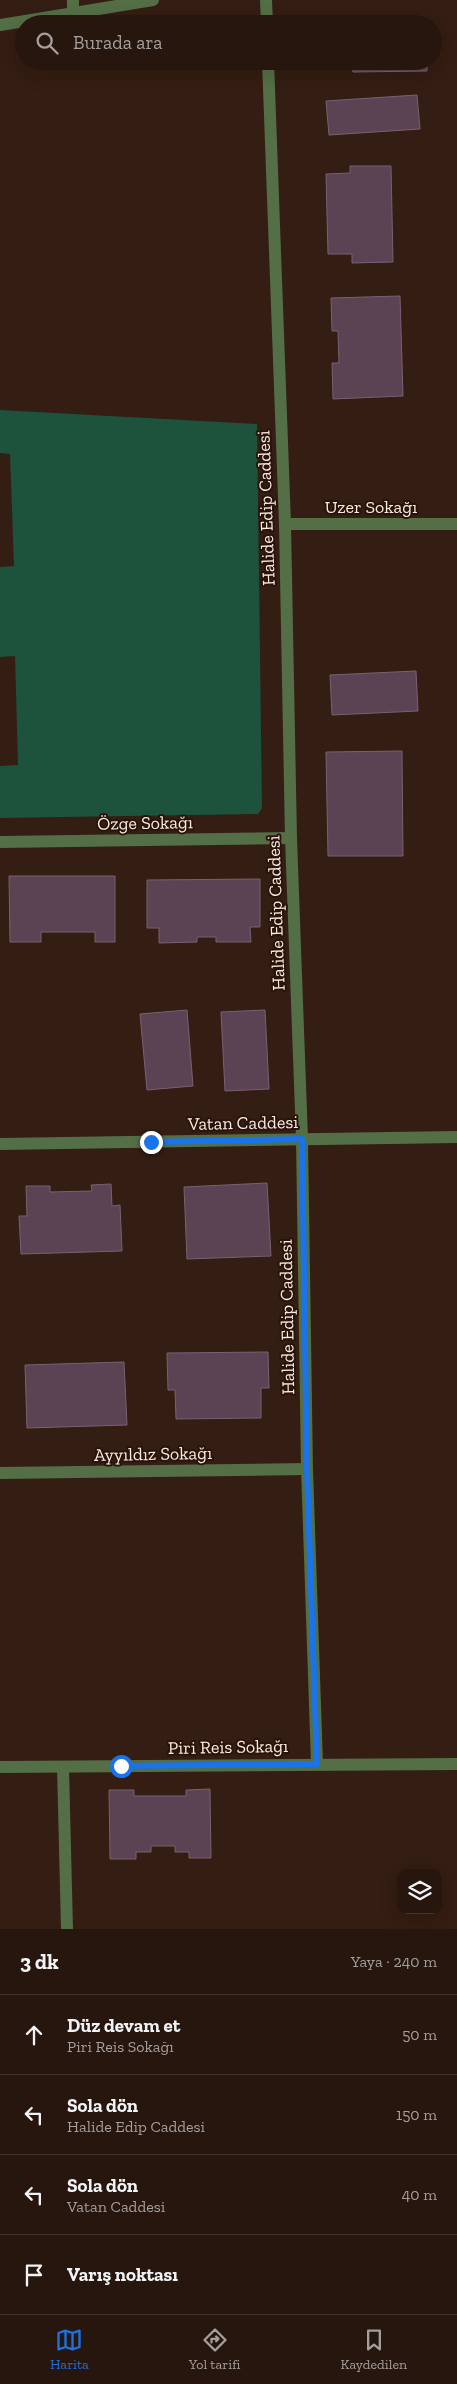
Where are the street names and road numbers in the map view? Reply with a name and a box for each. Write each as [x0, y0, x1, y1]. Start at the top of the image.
street label: Halide Edip Caddesi [252, 430, 280, 586]
street label: Uzer Sokağı [325, 496, 417, 518]
street label: Özge Sokağı [97, 811, 193, 835]
street label: Halide Edip Caddesi [262, 835, 290, 991]
street label: Vatan Caddesi [187, 1111, 298, 1135]
street label: Halide Edip Caddesi [275, 1239, 299, 1395]
street label: Ayyıldız Sokağı [94, 1442, 212, 1466]
street label: Piri Reis Sokağı [168, 1735, 288, 1759]

